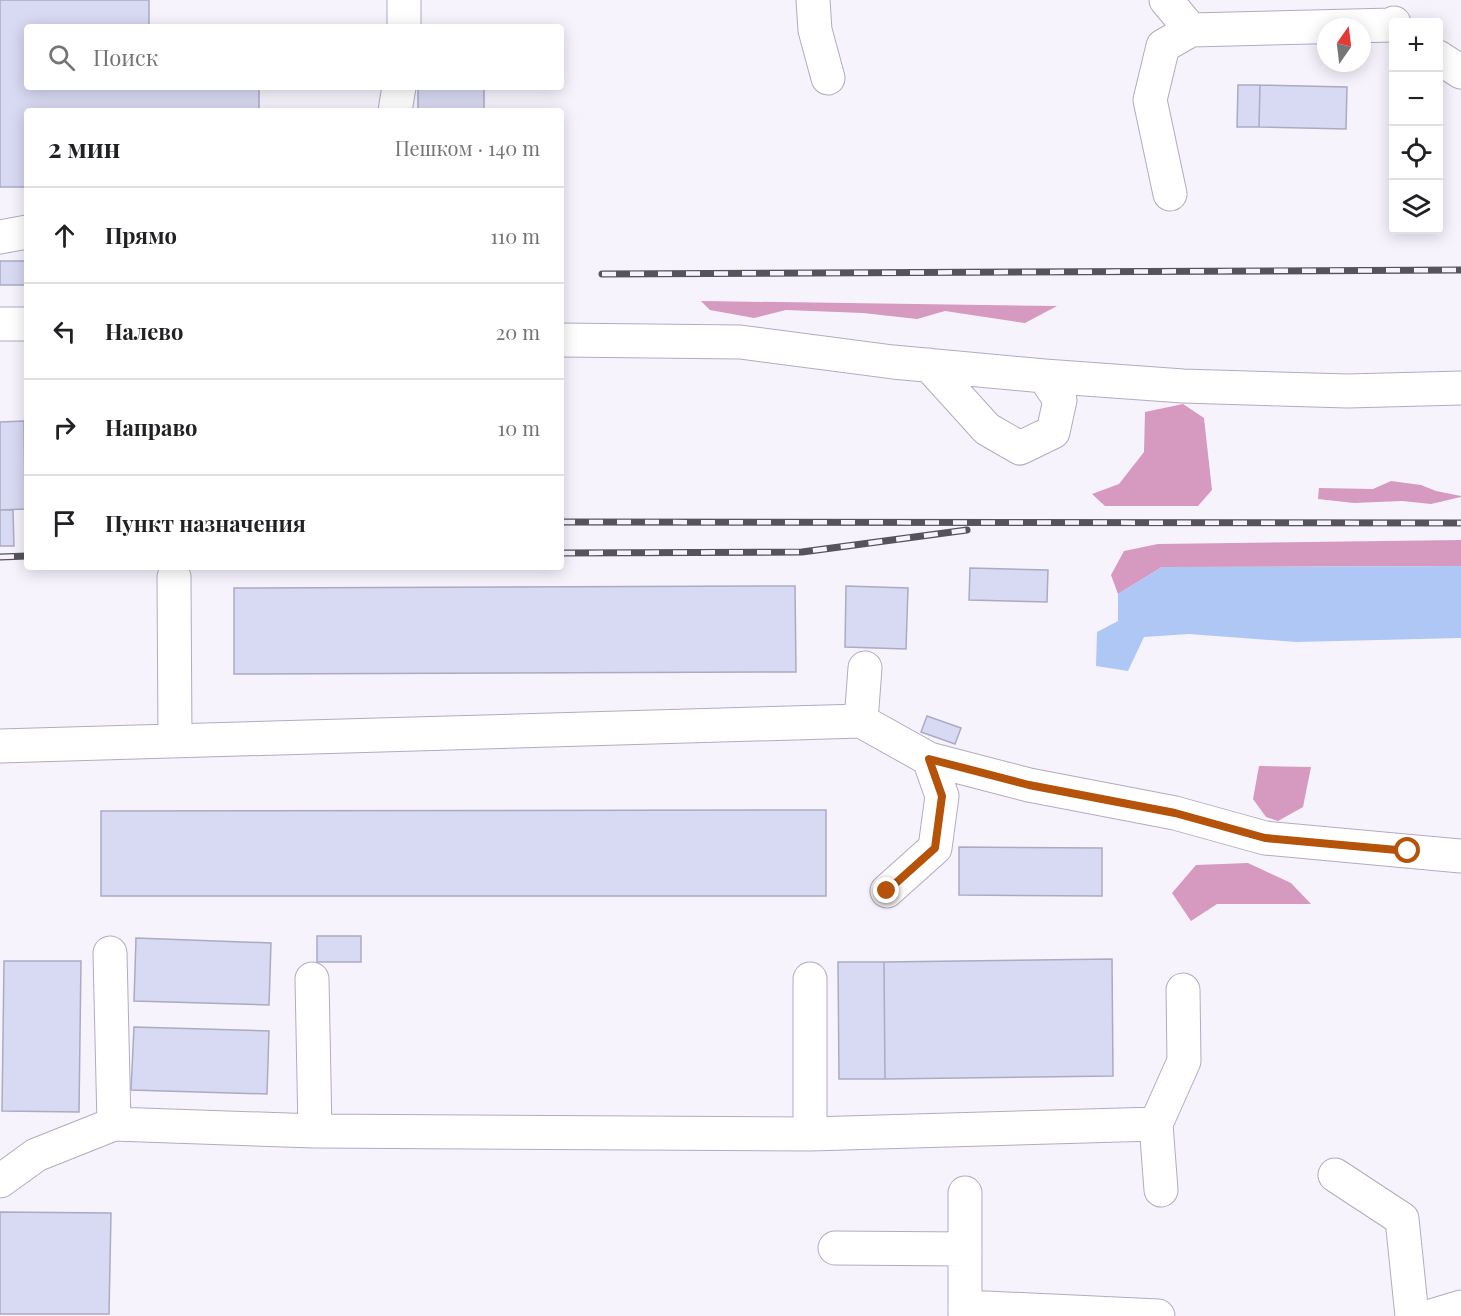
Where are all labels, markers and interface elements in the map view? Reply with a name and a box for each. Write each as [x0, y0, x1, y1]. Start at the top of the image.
north arrow [1317, 18, 1371, 72]
map controls [1389, 18, 1443, 234]
button: + [1389, 18, 1443, 72]
search box [24, 24, 564, 90]
icon: search [45, 41, 78, 74]
text: Поиск [93, 42, 158, 72]
button: − [1389, 72, 1443, 126]
button: locate [1389, 126, 1443, 180]
text: 2 мин [48, 130, 120, 165]
text: Пешком · 140 m [395, 134, 540, 161]
button: layers [1389, 180, 1443, 234]
icon: ahead [48, 219, 81, 252]
text: Прямо [105, 220, 177, 250]
text: 110 m [490, 222, 540, 249]
icon: left [48, 315, 81, 348]
text: Налево [105, 316, 183, 346]
text: 20 m [496, 318, 540, 345]
icon: right [48, 411, 81, 444]
text: Направо [105, 412, 198, 442]
text: 10 m [498, 414, 540, 441]
icon: arrive [48, 507, 81, 540]
text: Пункт назначения [105, 508, 306, 538]
route start [1394, 837, 1420, 863]
route end [873, 877, 899, 903]

